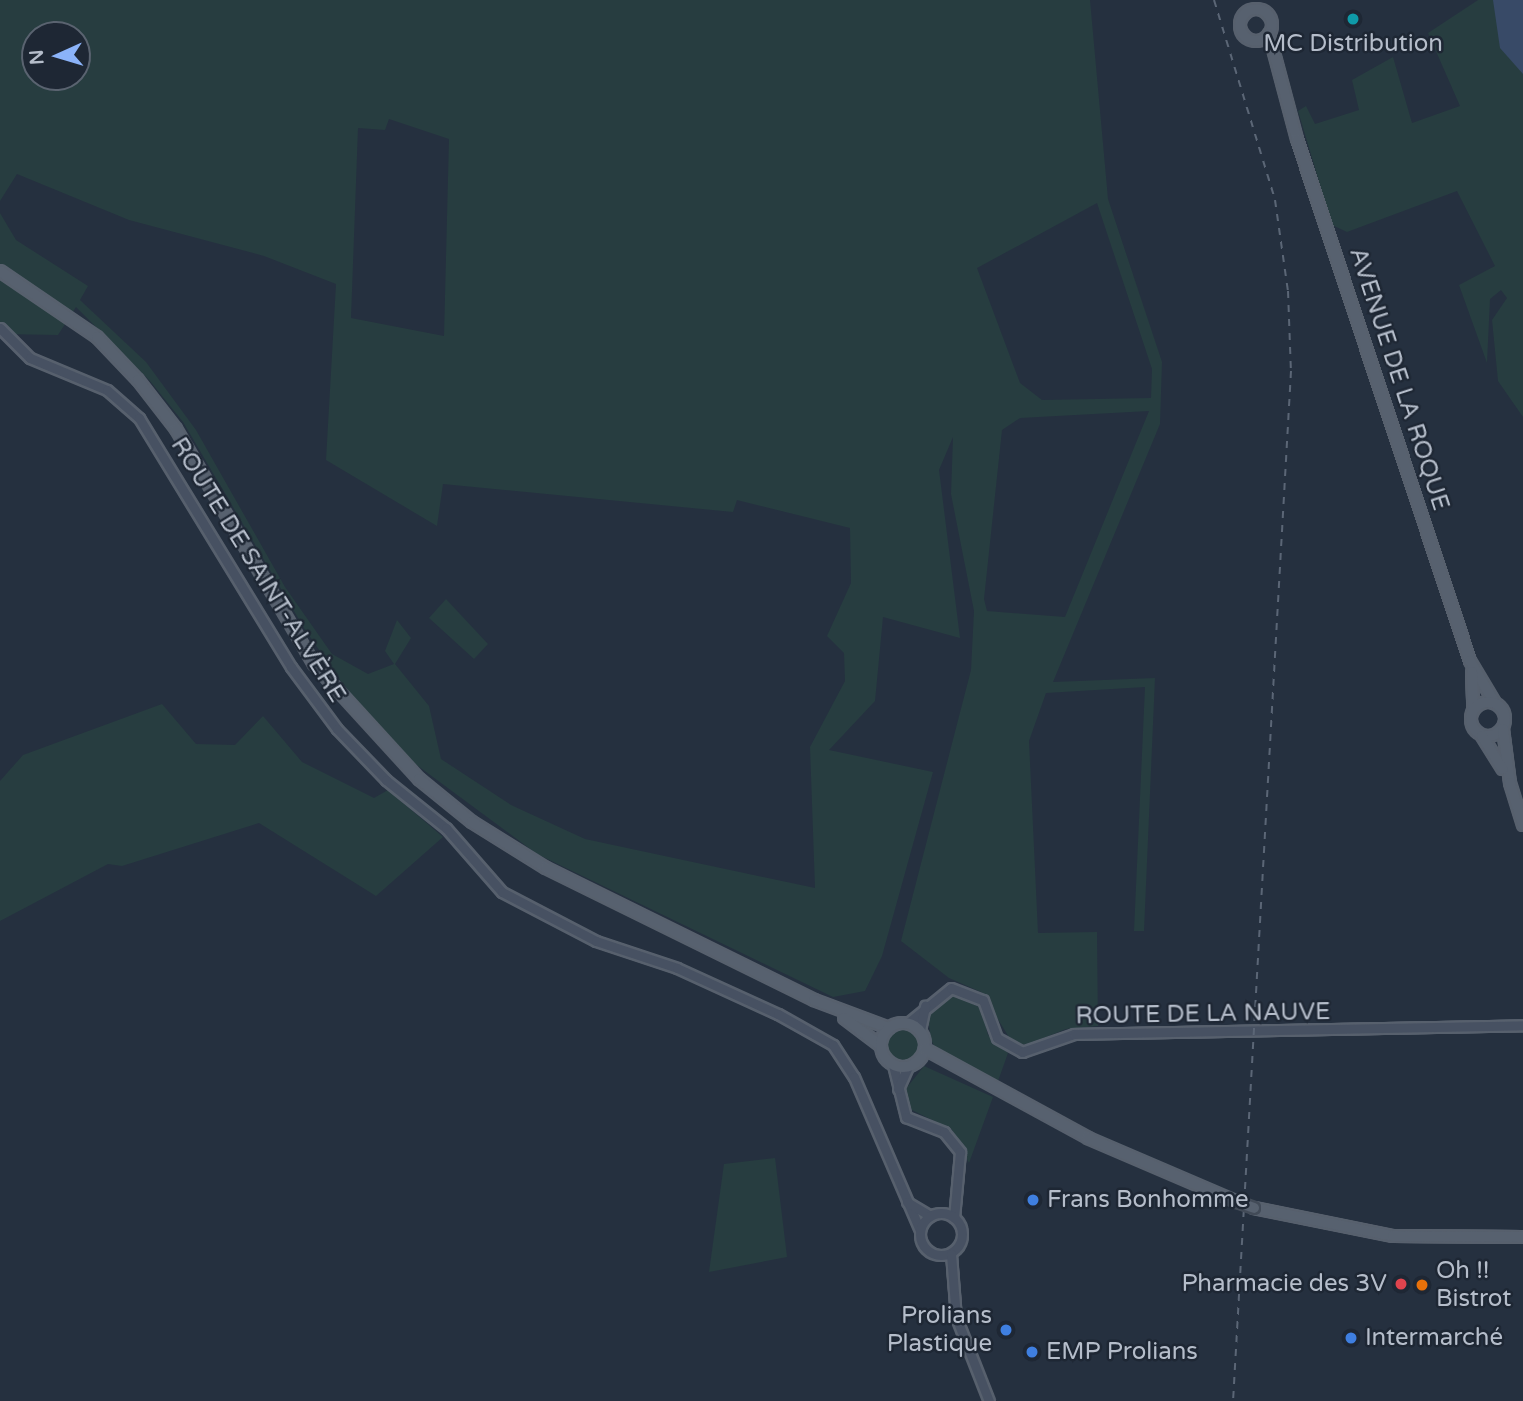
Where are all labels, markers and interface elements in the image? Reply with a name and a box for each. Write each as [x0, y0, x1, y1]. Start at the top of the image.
marker: MC Distribution [1345, 11, 1361, 27]
north arrow [21, 21, 91, 91]
place label: MC Distribution [1263, 30, 1443, 58]
text: N [26, 49, 49, 66]
street label: AVENUE DE LA ROQUE [1343, 244, 1455, 514]
street label: ROUTE DE SAINT-ALVÈRE [165, 432, 351, 708]
street label: ROUTE DE LA NAUVE [1075, 997, 1331, 1031]
place label: Frans Bonhomme [1047, 1186, 1249, 1214]
marker: Frans Bonhomme [1025, 1192, 1041, 1208]
place label: Oh !! Bistrot [1436, 1257, 1512, 1313]
place label: Pharmacie des 3V [1181, 1270, 1387, 1298]
marker: Pharmacie des 3V [1393, 1276, 1409, 1292]
marker: Oh !! Bistrot [1414, 1277, 1430, 1293]
place label: Prolians Plastique [887, 1302, 992, 1358]
marker: Prolians Plastique [998, 1322, 1014, 1338]
place label: Intermarché [1365, 1324, 1503, 1352]
marker: Intermarché [1343, 1330, 1359, 1346]
place label: EMP Prolians [1046, 1338, 1198, 1366]
marker: EMP Prolians [1024, 1344, 1040, 1360]

